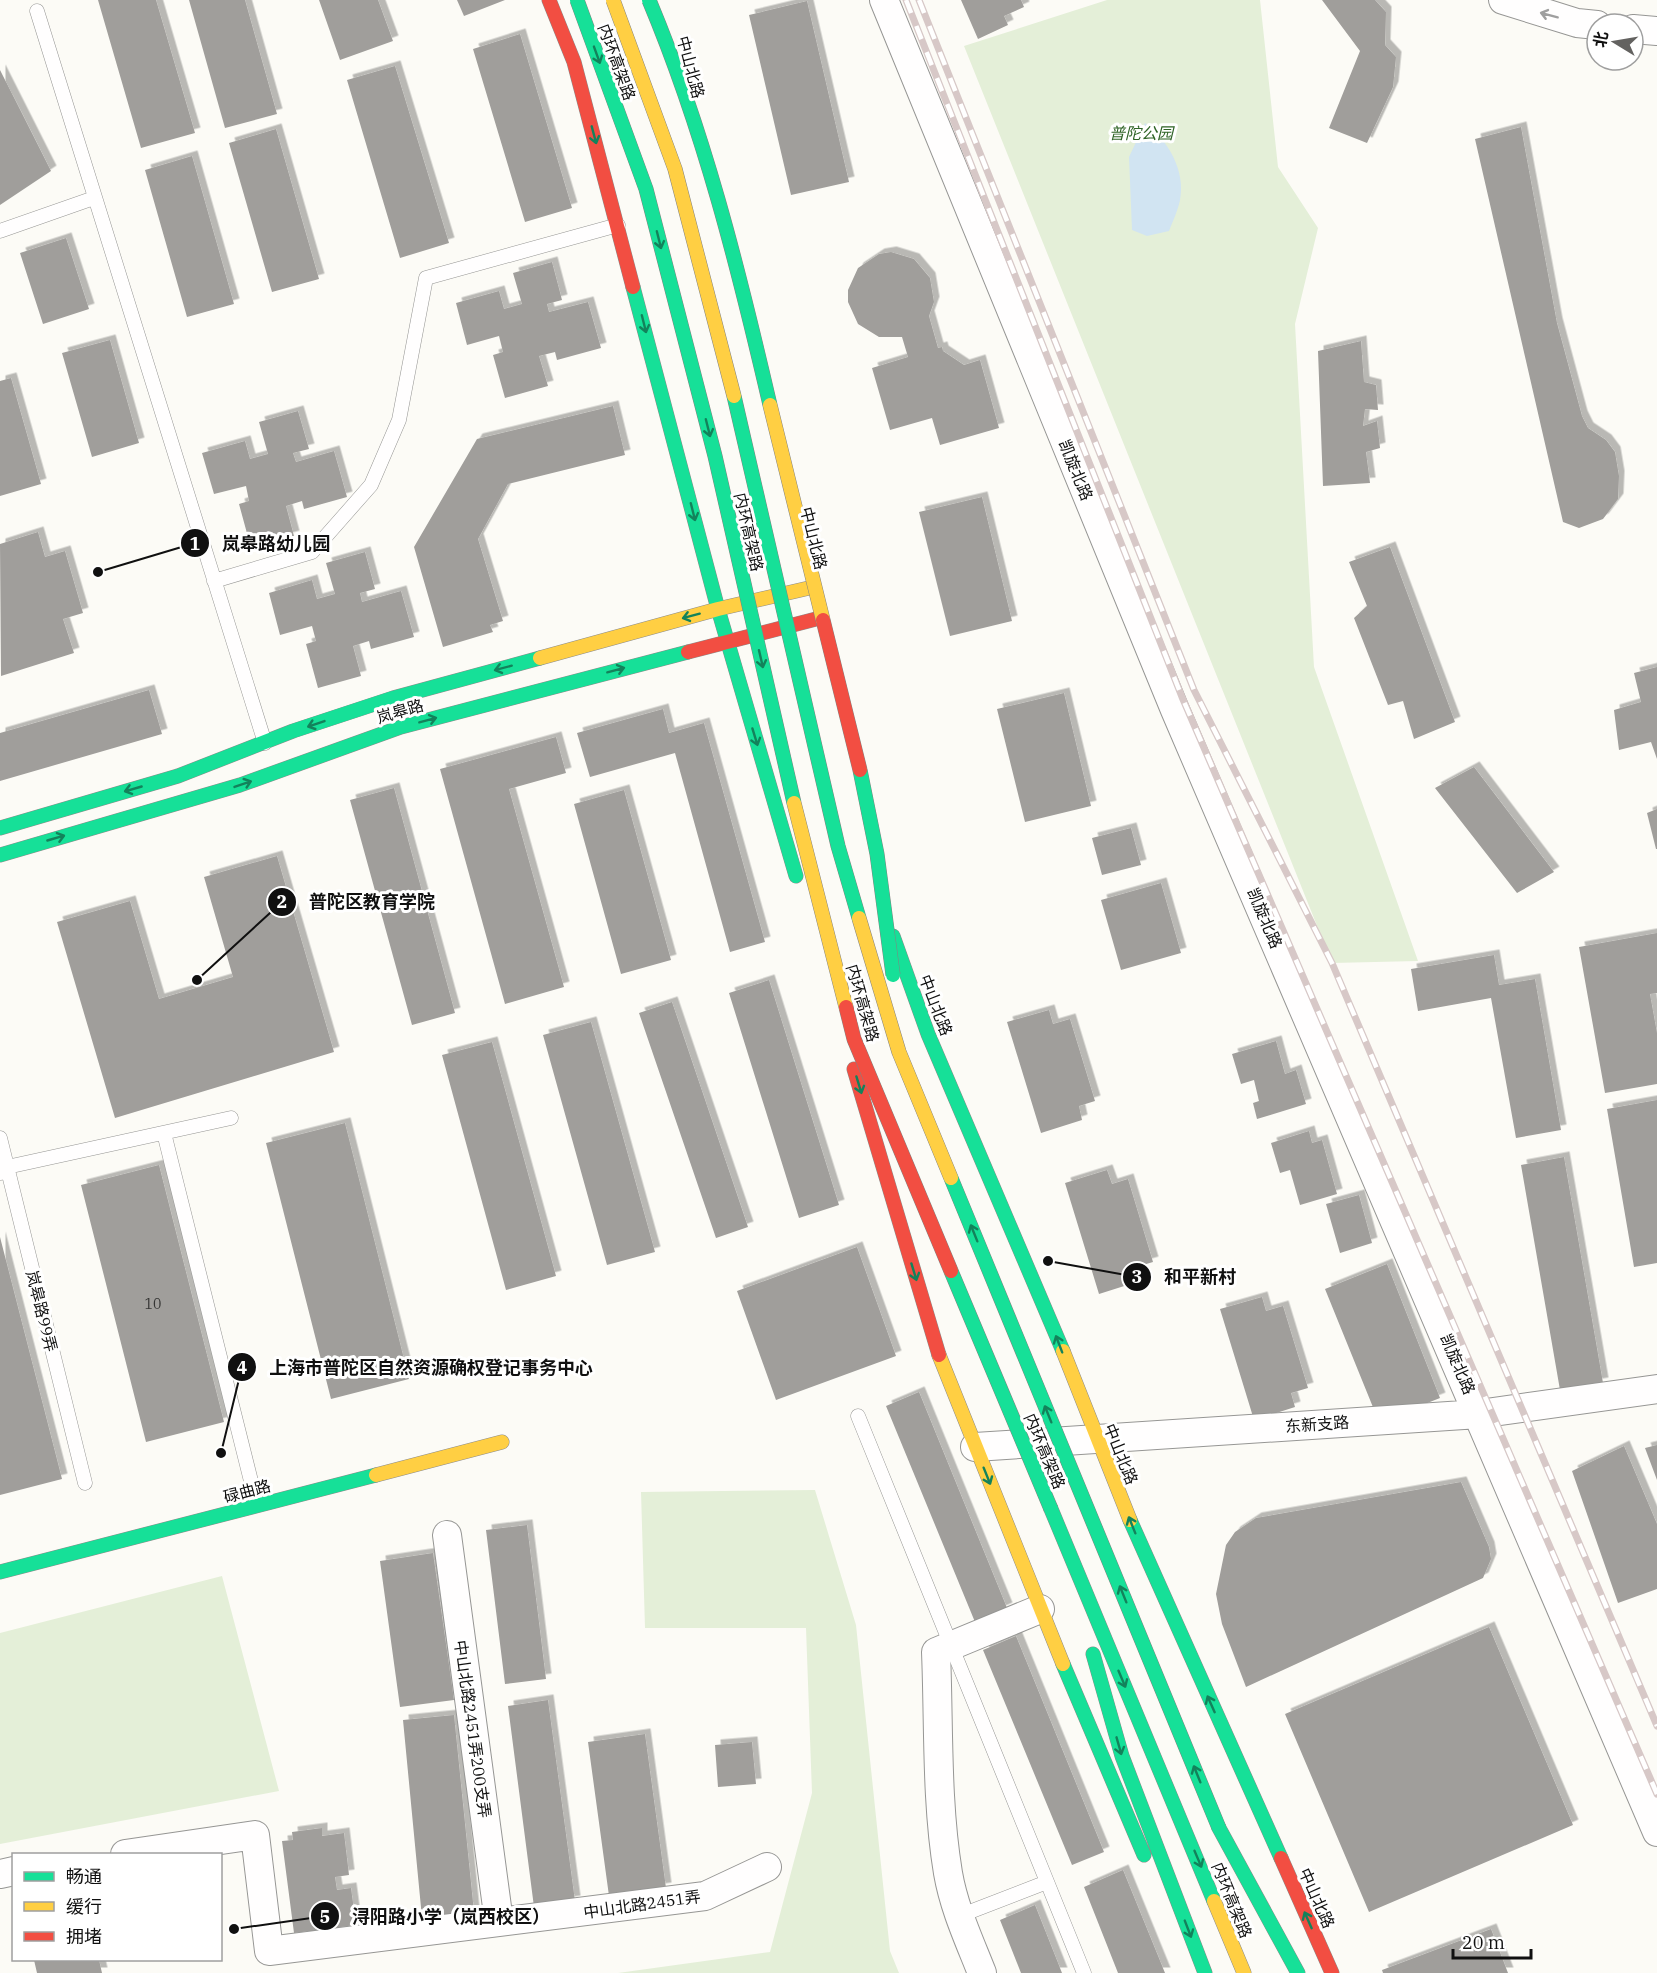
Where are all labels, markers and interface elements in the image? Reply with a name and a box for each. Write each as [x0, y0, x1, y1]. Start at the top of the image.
one-way arrow [1540, 9, 1559, 20]
north arrow [1585, 12, 1645, 72]
street label: 内环高架路 [594, 21, 640, 103]
text: 北 [1589, 29, 1612, 49]
street label: 中山北路 [673, 33, 709, 101]
one-way arrow [592, 45, 603, 64]
park label: 普陀公园 [1109, 123, 1175, 143]
one-way arrow [589, 125, 600, 144]
one-way arrow [653, 230, 665, 249]
one-way arrow [638, 314, 650, 333]
one-way arrow [702, 419, 714, 438]
street label: 凯旋北路 [1055, 437, 1097, 503]
street label: 内环高架路 [730, 491, 768, 573]
one-way arrow [687, 503, 699, 522]
street label: 中山北路 [797, 505, 831, 571]
callout: 岚皋路幼儿园 [180, 525, 342, 561]
text: 1 [190, 532, 201, 555]
text: 岚皋路幼儿园 [222, 532, 330, 555]
one-way arrow [682, 611, 701, 623]
one-way arrow [756, 649, 767, 669]
one-way arrow [494, 662, 513, 674]
one-way arrow [606, 664, 625, 676]
street label: 岚皋路 [374, 695, 426, 727]
one-way arrow [418, 714, 437, 725]
one-way arrow [308, 719, 326, 730]
one-way arrow [750, 728, 761, 747]
one-way arrow [233, 777, 252, 788]
one-way arrow [124, 784, 143, 795]
one-way arrow [46, 832, 65, 843]
callout: 普陀区教育学院 [267, 884, 447, 920]
street label: 凯旋北路 [1243, 885, 1287, 951]
text: 2 [277, 890, 287, 913]
text: 普陀区教育学院 [309, 890, 435, 913]
street label: 内环高架路 [842, 962, 884, 1044]
street label: 中山北路 [915, 972, 957, 1038]
one-way arrow [854, 1075, 865, 1094]
one-way arrow [968, 1225, 979, 1243]
callout: 和平新村 [1122, 1259, 1248, 1295]
one-way arrow [909, 1262, 920, 1281]
text: 3 [1132, 1265, 1142, 1288]
text: 和平新村 [1164, 1265, 1236, 1288]
street label: 岚皋路99弄 [22, 1268, 62, 1354]
house number: 10 [145, 1295, 161, 1313]
street label: 凯旋北路 [1436, 1331, 1480, 1397]
one-way arrow [1053, 1336, 1064, 1354]
callout: 上海市普陀区自然资源确权登记事务中心 [227, 1349, 605, 1385]
text: 4 [237, 1356, 248, 1379]
text: 上海市普陀区自然资源确权登记事务中心 [269, 1356, 593, 1379]
one-way arrow [1042, 1405, 1053, 1423]
street label: 内环高架路 [1020, 1410, 1070, 1492]
street label: 东新支路 [1284, 1412, 1350, 1436]
street label: 中山北路 [1100, 1421, 1142, 1487]
one-way arrow [982, 1466, 993, 1484]
street label: 碌曲路 [221, 1475, 273, 1507]
one-way arrow [1126, 1517, 1137, 1535]
one-way arrow [1117, 1585, 1128, 1604]
street label: 中山北路2451弄200支弄 [451, 1639, 495, 1819]
one-way arrow [1117, 1669, 1128, 1687]
one-way arrow [1205, 1695, 1216, 1713]
one-way arrow [1114, 1737, 1125, 1756]
one-way arrow [1191, 1765, 1202, 1784]
one-way arrow [1193, 1849, 1204, 1867]
legend [12, 1853, 222, 1961]
street label: 内环高架路 [1208, 1859, 1256, 1941]
text: 畅通 [66, 1865, 102, 1888]
street label: 中山北路 [1295, 1865, 1339, 1931]
street label: 中山北路2451弄 [582, 1886, 702, 1922]
text: 缓行 [66, 1895, 102, 1918]
callout: 浔阳路小学（岚西校区） [310, 1898, 562, 1934]
text: 5 [320, 1905, 330, 1928]
text: 浔阳路小学（岚西校区） [352, 1905, 550, 1928]
one-way arrow [1302, 1911, 1314, 1929]
one-way arrow [1183, 1919, 1194, 1938]
scale bar [1453, 1922, 1531, 1960]
text: 拥堵 [66, 1925, 102, 1948]
text: 20 m [1462, 1931, 1505, 1954]

